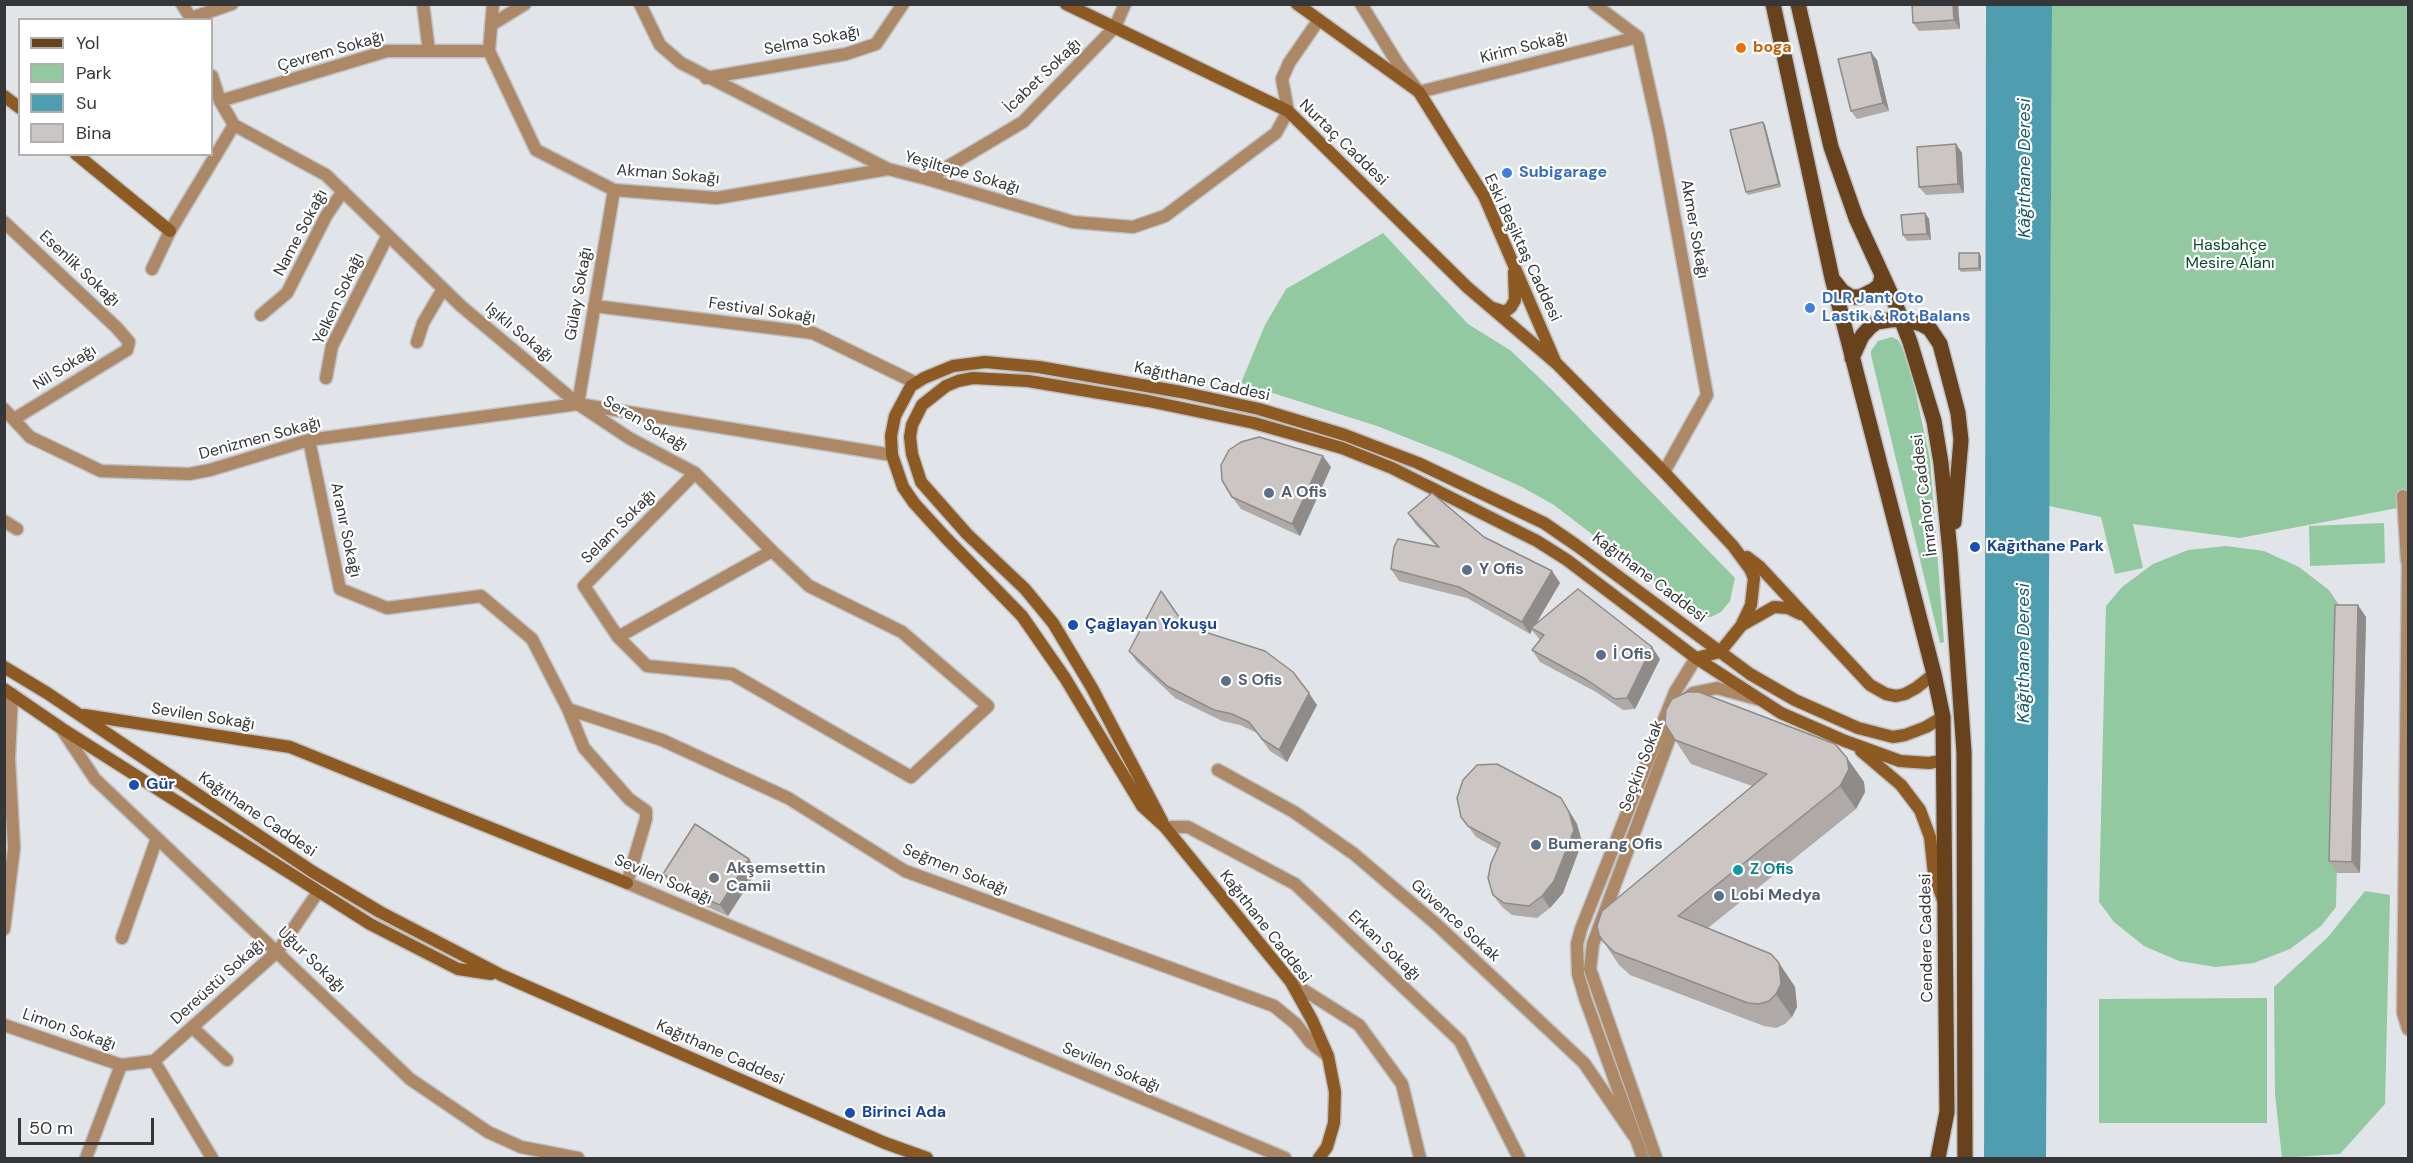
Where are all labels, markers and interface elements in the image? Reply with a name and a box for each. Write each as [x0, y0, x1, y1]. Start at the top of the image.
legend [18, 18, 213, 156]
street label: Selma Sokağı [763, 22, 861, 60]
street label: Çevrem Sokağı [276, 28, 386, 76]
street label: Kirim Sokağı [1478, 28, 1570, 68]
text: Yol [76, 31, 100, 55]
street label: İcabet Sokağı [1001, 35, 1085, 117]
place label: boga [1753, 38, 1792, 58]
marker: boga [1734, 41, 1748, 55]
text: Park [76, 61, 112, 85]
text: Su [76, 91, 97, 115]
street label: Nurtaç Caddesi [1295, 96, 1391, 190]
water label: Kâğıthane Deresi [2014, 98, 2036, 238]
text: Bina [76, 121, 111, 145]
street label: Yeşiltepe Sokağı [902, 147, 1022, 199]
street label: Akman Sokağı [616, 161, 720, 189]
place label: Subigarage [1519, 163, 1607, 183]
marker: Subigarage [1500, 166, 1514, 180]
street label: Eski Beşiktaş Caddesi [1479, 171, 1565, 325]
street label: Akmer Sokağı [1676, 178, 1712, 280]
street label: Name Sokağı [270, 186, 332, 280]
street label: Esenlik Sokağı [35, 227, 123, 311]
park label: Hasbahçe Mesire Alanı [2185, 236, 2275, 274]
street label: Gülay Sokağı [561, 246, 597, 342]
street label: Yelken Sokağı [309, 250, 369, 348]
place label: DLR Jant Oto Lastik & Rot Balans [1822, 289, 1971, 327]
street label: Festival Sokağı [707, 294, 817, 328]
street label: Işıklı Sokağı [481, 299, 557, 367]
marker: DLR Jant Oto Lastik & Rot Balans [1803, 301, 1817, 315]
street label: Nil Sokağı [30, 341, 100, 395]
street label: Kağıthane Caddesi [1132, 358, 1272, 406]
street label: Seren Sokağı [599, 392, 691, 456]
street label: Denizmen Sokağı [197, 414, 323, 464]
street label: İmrahor Caddesi [1908, 433, 1942, 557]
street label: Aranır Sokağı [326, 481, 364, 579]
place label: A Ofis [1281, 483, 1327, 503]
street label: Selam Sokağı [578, 486, 660, 568]
marker: A Ofis [1262, 486, 1276, 500]
street label: Kağıthane Caddesi [1588, 529, 1710, 627]
place label: Kağıthane Park [1987, 537, 2104, 557]
marker: Kağıthane Park [1968, 540, 1982, 554]
place label: Y Ofis [1479, 560, 1524, 580]
marker: Y Ofis [1460, 563, 1474, 577]
water label: Kâğıthane Deresi [2013, 583, 2035, 723]
place label: Çağlayan Yokuşu [1085, 615, 1217, 635]
marker: Çağlayan Yokuşu [1066, 618, 1080, 632]
place label: İ Ofis [1613, 645, 1652, 665]
marker: İ Ofis [1594, 648, 1608, 662]
place label: S Ofis [1238, 671, 1282, 691]
marker: S Ofis [1219, 674, 1233, 688]
street label: Sevilen Sokağı [150, 699, 256, 735]
street label: Seçkin Sokak [1616, 718, 1668, 814]
street label: Kağıthane Caddesi [194, 768, 320, 862]
place label: Gür [146, 775, 175, 795]
marker: Gür [127, 778, 141, 792]
place label: Bumerang Ofis [1548, 835, 1663, 855]
marker: Bumerang Ofis [1529, 838, 1543, 852]
street label: Seğmen Sokağı [899, 840, 1011, 900]
street label: Sevilen Sokağı [611, 851, 715, 909]
place label: Akşemsettin Camii [726, 859, 826, 897]
place label: Z Ofis [1750, 860, 1794, 880]
marker: Z Ofis [1731, 863, 1745, 877]
street label: Kağıthane Caddesi [1215, 867, 1315, 987]
marker: Akşemsettin Camii [707, 871, 721, 885]
street label: Cendere Caddesi [1916, 873, 1938, 1003]
street label: Güvence Sokak [1406, 876, 1504, 966]
place label: Lobi Medya [1731, 886, 1821, 906]
marker: Lobi Medya [1712, 889, 1726, 903]
street label: Erkan Sokağı [1344, 907, 1424, 985]
street label: Uğur Sokağı [273, 923, 349, 997]
street label: Dereüstü Sokağı [167, 935, 269, 1029]
street label: Limon Sokağı [20, 1005, 118, 1055]
street label: Kağıthane Caddesi [653, 1016, 787, 1090]
street label: Sevilen Sokağı [1059, 1039, 1163, 1097]
place label: Birinci Ada [862, 1103, 946, 1123]
scale bar [21, 1106, 158, 1144]
marker: Birinci Ada [843, 1106, 857, 1120]
text: 50 m [29, 1116, 73, 1140]

